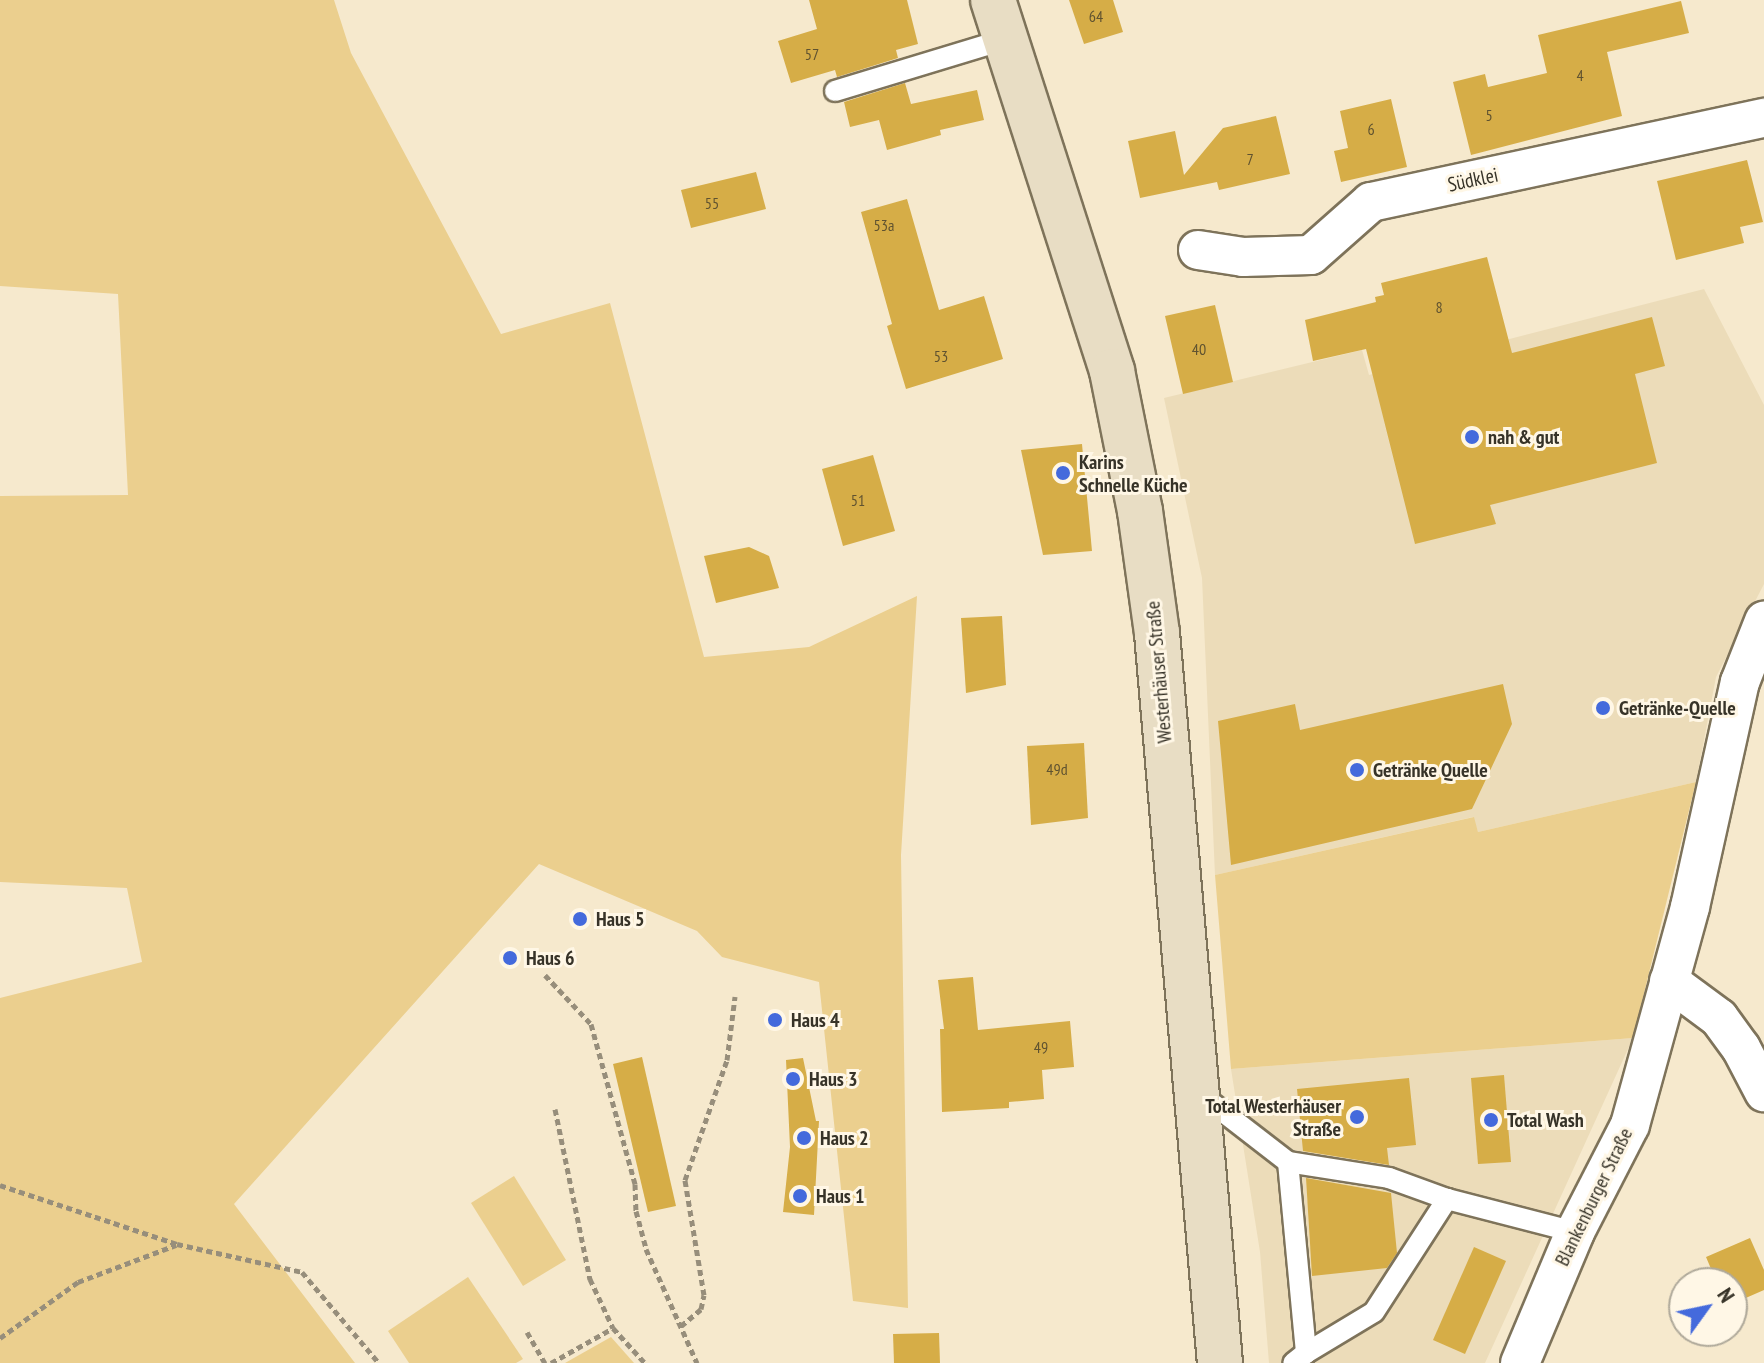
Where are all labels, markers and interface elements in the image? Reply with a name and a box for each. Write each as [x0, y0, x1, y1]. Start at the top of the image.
house number: 64 [1089, 6, 1103, 26]
house number: 57 [805, 44, 819, 64]
house number: 4 [1576, 65, 1584, 85]
house number: 5 [1485, 105, 1493, 125]
house number: 6 [1367, 119, 1375, 139]
house number: 7 [1246, 149, 1254, 169]
street label: Südklei [1446, 163, 1500, 197]
house number: 55 [705, 193, 719, 213]
house number: 53a [874, 215, 894, 235]
house number: 8 [1435, 297, 1443, 317]
house number: 40 [1192, 339, 1206, 359]
house number: 53 [934, 346, 948, 366]
place label: nah & gut [1488, 425, 1559, 449]
marker: nah & gut [1463, 428, 1481, 446]
place label: Karins Schnelle Küche [1079, 450, 1188, 497]
marker: Karins Schnelle Küche [1054, 464, 1072, 482]
house number: 51 [851, 490, 865, 510]
street label: Westerhäuser Straße [1141, 600, 1177, 744]
place label: Getränke-Quelle [1619, 696, 1736, 720]
marker: Getränke-Quelle [1594, 699, 1612, 717]
place label: Getränke Quelle [1373, 758, 1488, 782]
house number: 49d [1046, 759, 1068, 779]
marker: Getränke Quelle [1348, 761, 1366, 779]
place label: Haus 5 [596, 907, 644, 931]
marker: Haus 5 [571, 910, 589, 928]
place label: Haus 6 [526, 946, 574, 970]
marker: Haus 6 [501, 949, 519, 967]
place label: Haus 4 [791, 1008, 839, 1032]
marker: Haus 4 [766, 1011, 784, 1029]
house number: 49 [1034, 1037, 1048, 1057]
place label: Haus 3 [809, 1067, 857, 1091]
marker: Haus 3 [784, 1070, 802, 1088]
place label: Total Westerhäuser Straße [1205, 1094, 1341, 1141]
marker: Total Westerhäuser Straße [1348, 1108, 1366, 1126]
place label: Total Wash [1507, 1108, 1584, 1132]
marker: Total Wash [1482, 1111, 1500, 1129]
street label: Blankenburger Straße [1550, 1124, 1638, 1270]
place label: Haus 2 [820, 1126, 868, 1150]
marker: Haus 2 [795, 1129, 813, 1147]
place label: Haus 1 [816, 1184, 864, 1208]
marker: Haus 1 [791, 1187, 809, 1205]
north arrow [1668, 1267, 1748, 1347]
text: N [1711, 1282, 1741, 1308]

